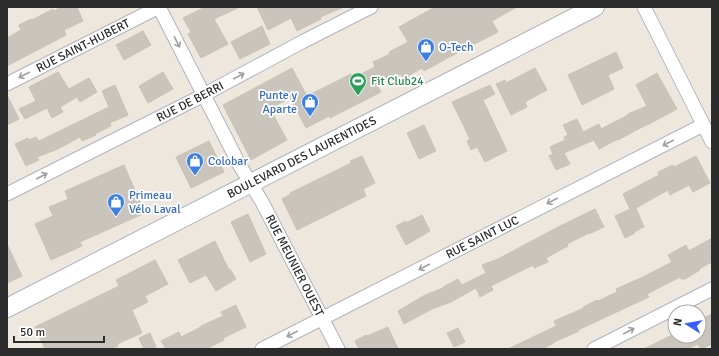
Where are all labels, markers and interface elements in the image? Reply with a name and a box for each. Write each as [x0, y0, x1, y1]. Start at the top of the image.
street label: RUE SAINT-HUBERT [34, 16, 132, 76]
one-way arrow [173, 35, 181, 47]
shop icon: O-Tech [416, 37, 436, 62]
place label: O-Tech [439, 40, 474, 55]
sports icon: Fit Club24 [348, 71, 368, 96]
one-way arrow [18, 72, 30, 80]
one-way arrow [232, 72, 244, 80]
place label: Fit Club24 [371, 74, 424, 89]
street label: RUE DE BERRI [154, 78, 227, 126]
place label: Punte y Aparte [259, 88, 297, 117]
shop icon: Punte y Aparte [300, 92, 320, 117]
street label: BOULEVARD DES LAURENTIDES [225, 113, 379, 202]
one-way arrow [663, 139, 675, 147]
shop icon: Colobar [185, 151, 205, 176]
place label: Colobar [208, 154, 248, 169]
one-way arrow [36, 172, 48, 179]
place label: Primeau Vélo Laval [129, 188, 181, 217]
shop icon: Primeau Vélo Laval [106, 192, 126, 217]
one-way arrow [547, 198, 559, 206]
street label: RUE MEUNIER OUEST [262, 212, 327, 319]
street label: RUE SAINT LUC [443, 213, 521, 262]
one-way arrow [418, 263, 430, 271]
north arrow [667, 304, 707, 344]
text: N [671, 317, 685, 327]
scale bar [14, 318, 104, 344]
text: 50 m [20, 325, 45, 340]
one-way arrow [623, 327, 635, 334]
one-way arrow [286, 330, 298, 338]

